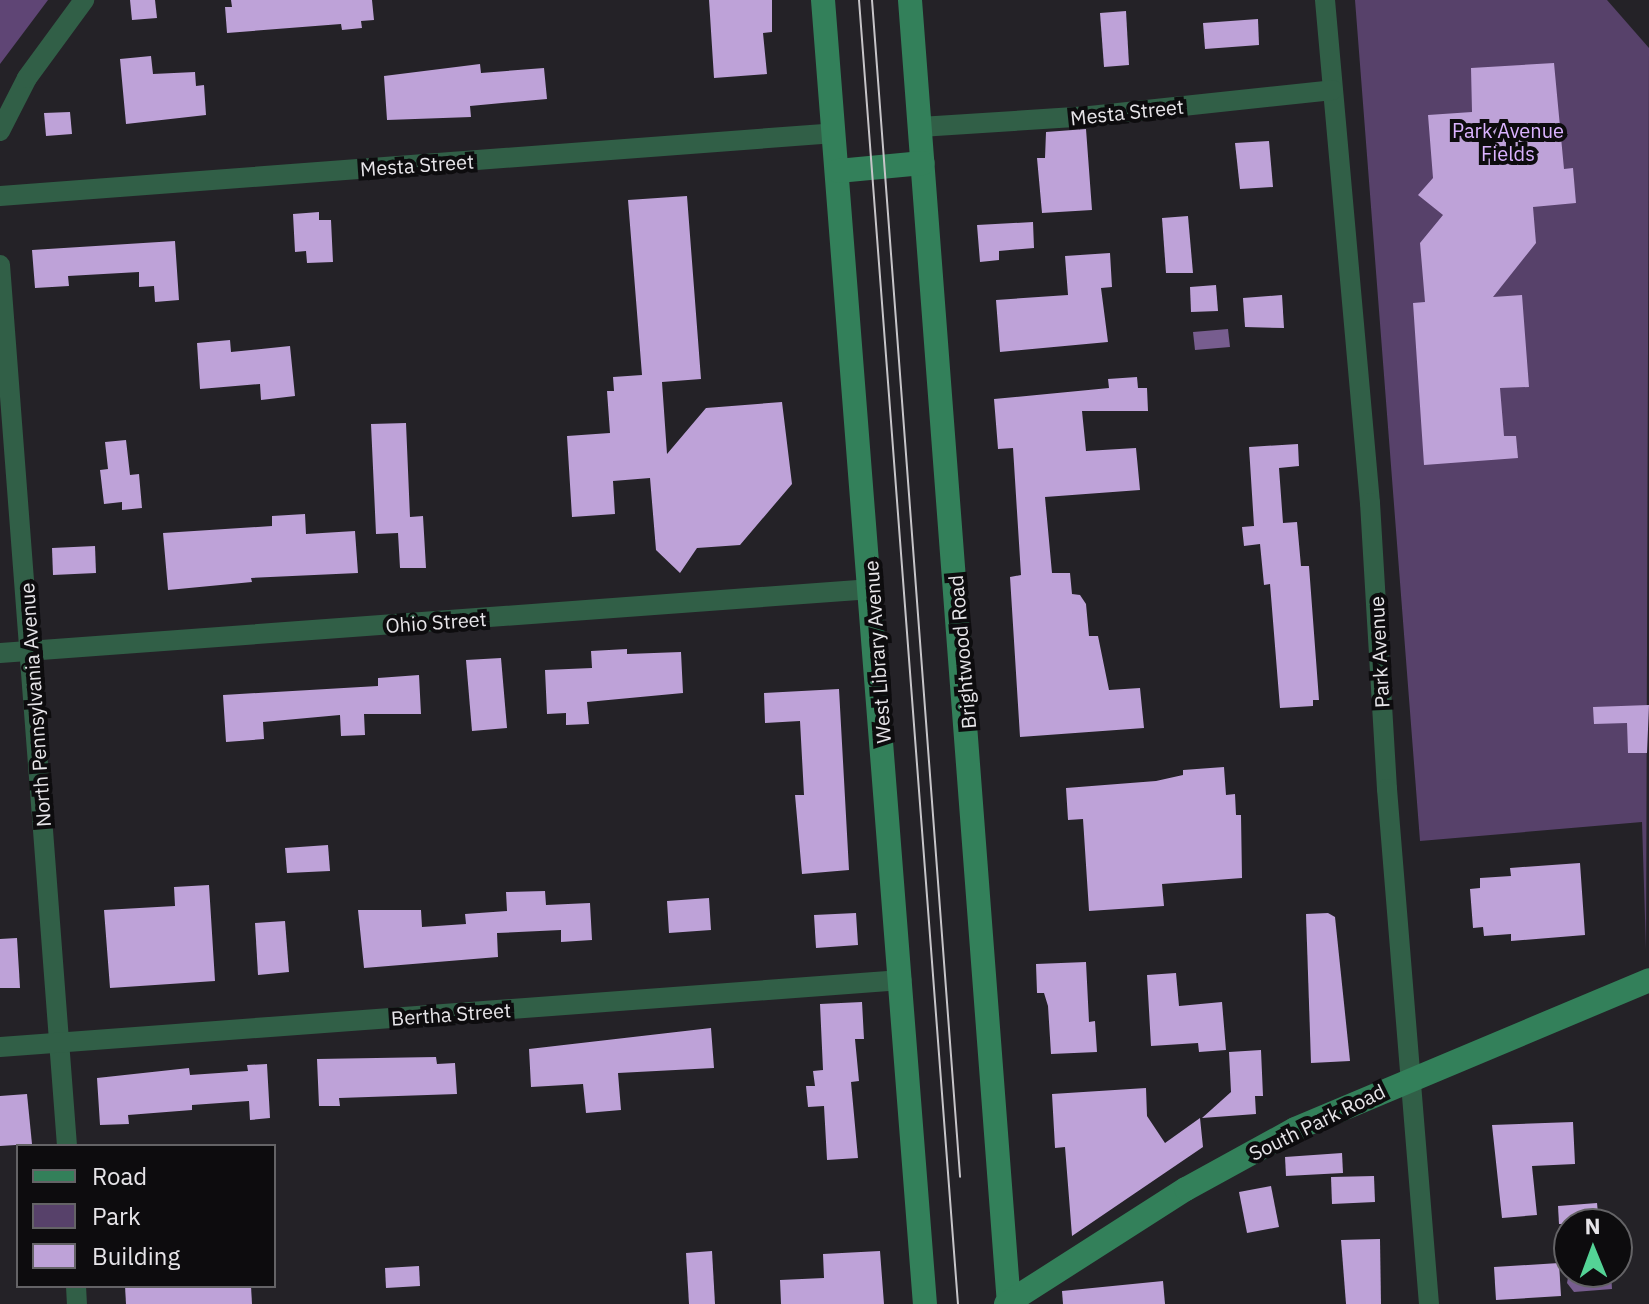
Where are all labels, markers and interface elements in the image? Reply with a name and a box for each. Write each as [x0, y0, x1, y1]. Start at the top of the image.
street label: Mesta Street [1069, 94, 1185, 130]
park label: Park Avenue Fields [1452, 119, 1564, 166]
street label: Mesta Street [359, 149, 475, 181]
street label: West Library Avenue [859, 560, 895, 744]
street label: Brightwood Road [943, 574, 981, 730]
street label: North Pennsylvania Avenue [14, 582, 56, 828]
street label: Park Avenue [1364, 595, 1394, 709]
street label: Ohio Street [385, 606, 487, 638]
street label: Bertha Street [390, 998, 512, 1030]
street label: South Park Road [1245, 1079, 1389, 1165]
legend [16, 1144, 276, 1288]
text: Road [92, 1160, 147, 1192]
text: Park [92, 1200, 141, 1232]
north arrow [1553, 1208, 1633, 1288]
text: N [1584, 1211, 1601, 1240]
text: Building [92, 1240, 180, 1272]

